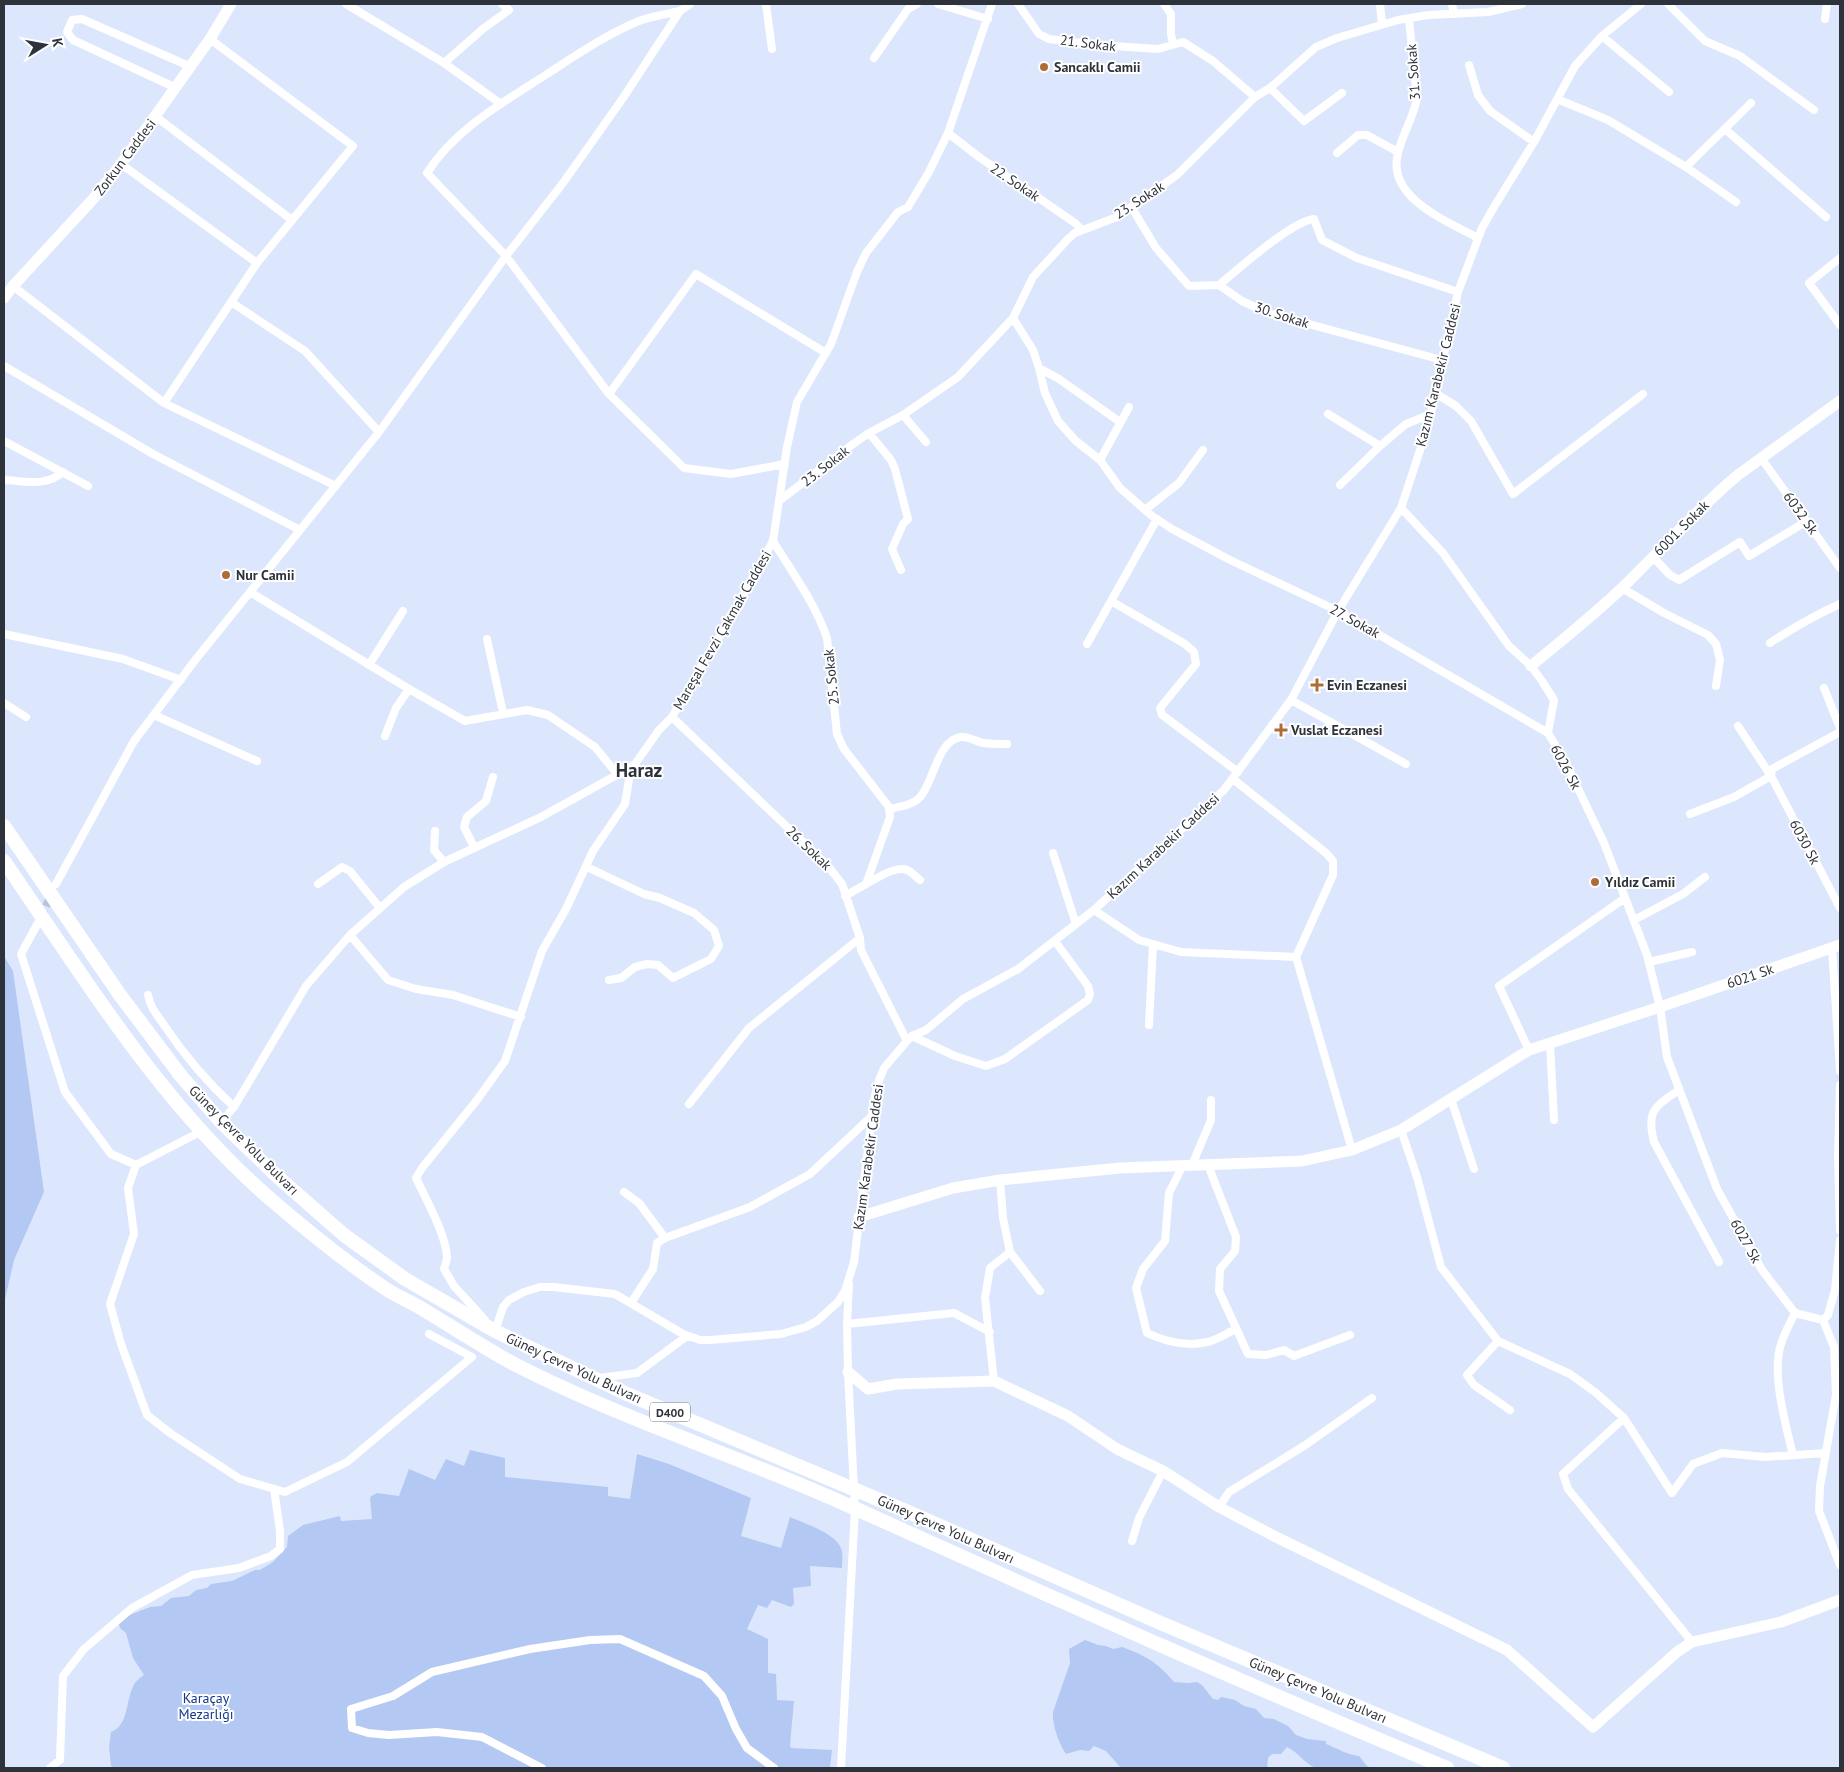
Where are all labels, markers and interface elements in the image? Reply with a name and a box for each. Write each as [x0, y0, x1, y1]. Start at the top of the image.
north arrow [20, 20, 70, 70]
street label: 21. Sokak [1059, 31, 1117, 55]
text: K [48, 37, 67, 49]
street label: 31. Sokak [1402, 43, 1424, 101]
place label: Sancaklı Camii [1054, 58, 1141, 76]
marker: Sancaklı Camii [1038, 61, 1050, 73]
street label: Zorkun Caddesi [90, 115, 160, 199]
street label: 22. Sokak [987, 159, 1044, 205]
street label: 23. Sokak [1111, 177, 1168, 223]
street label: 30. Sokak [1252, 298, 1312, 332]
street label: Kazım Karabekir Caddesi [1411, 301, 1465, 449]
street label: 23. Sokak [797, 441, 853, 490]
street label: 6032 Sk [1779, 488, 1823, 538]
street label: 6001. Sokak [1649, 496, 1713, 560]
street label: Mareşal Fevzi Çakmak Caddesi [669, 547, 775, 713]
place label: Nur Camii [236, 566, 295, 584]
marker: Nur Camii [220, 569, 232, 581]
street label: 27. Sokak [1327, 600, 1384, 642]
street label: 25. Sokak [819, 648, 843, 706]
place label: Evin Eczanesi [1327, 676, 1407, 694]
marker: Evin Eczanesi [1311, 679, 1323, 691]
place label: Vuslat Eczanesi [1290, 721, 1383, 739]
marker: Vuslat Eczanesi [1275, 724, 1287, 736]
street label: 6026 Sk [1547, 741, 1585, 793]
district label: Haraz [616, 758, 663, 782]
street label: Kazım Karabekir Caddesi [1103, 789, 1223, 903]
street label: 6030 Sk [1786, 816, 1824, 868]
street label: 26. Sokak [783, 822, 836, 874]
place label: Yıldız Camii [1604, 873, 1675, 891]
marker: Yıldız Camii [1589, 876, 1601, 888]
street label: 6021 Sk [1724, 960, 1776, 992]
street label: Güney Çevre Yolu Bulvarı [185, 1081, 303, 1199]
street label: Kazım Karabekir Caddesi [849, 1083, 887, 1231]
street label: 6027 Sk [1727, 1216, 1766, 1266]
street label: Güney Çevre Yolu Bulvarı [503, 1329, 645, 1407]
road number: D400 [650, 1402, 690, 1421]
street label: Güney Çevre Yolu Bulvarı [875, 1491, 1017, 1567]
street label: Güney Çevre Yolu Bulvarı [1246, 1653, 1390, 1727]
park label: Karaçay Mezarlığı [178, 1689, 234, 1723]

